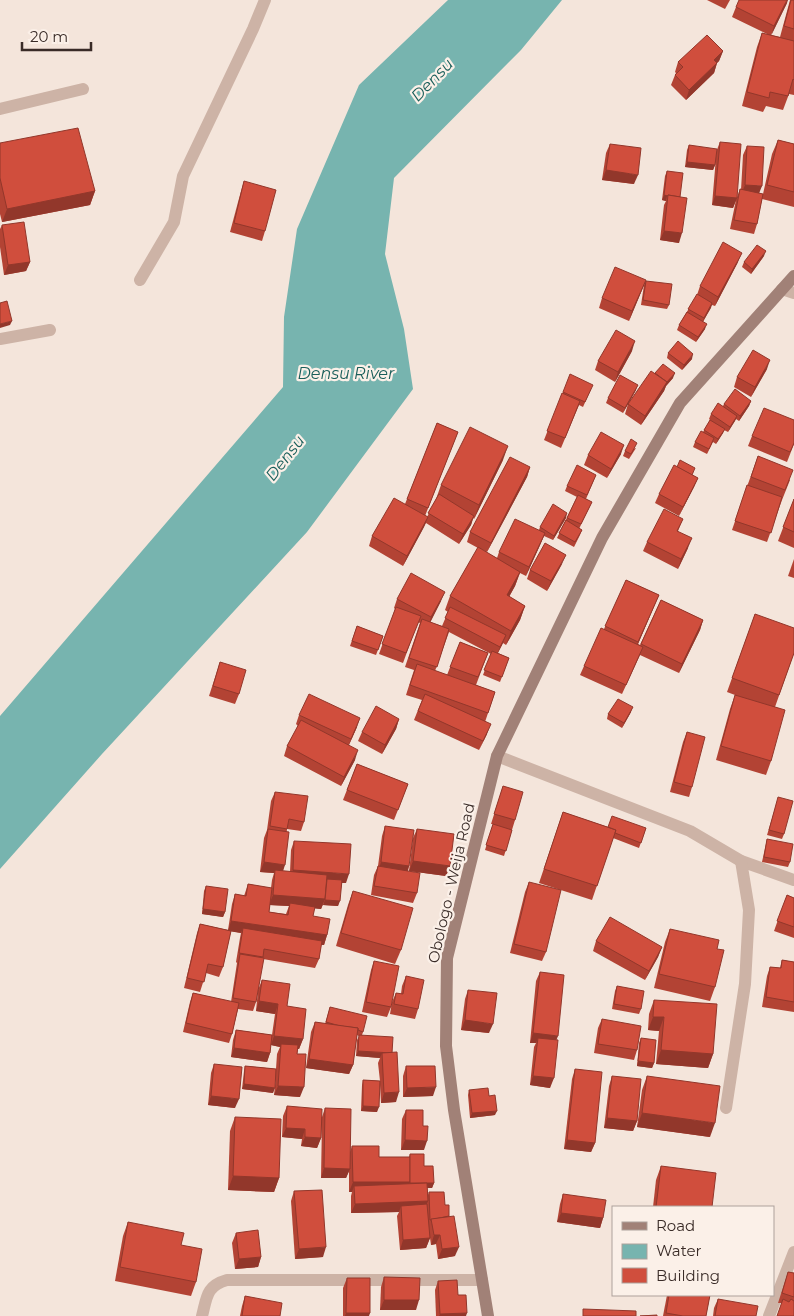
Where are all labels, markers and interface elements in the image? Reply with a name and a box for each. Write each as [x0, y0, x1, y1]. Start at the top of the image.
scale bar [22, 20, 91, 52]
text: 20 m [30, 27, 68, 46]
water label: Densu [407, 54, 457, 105]
water label: Densu River [298, 364, 395, 383]
water label: Densu [261, 431, 309, 484]
street label: Obologo - Weija Road [423, 801, 479, 965]
legend [612, 1206, 774, 1296]
text: Road [656, 1216, 695, 1235]
text: Water [656, 1241, 702, 1260]
text: Building [656, 1266, 720, 1285]

